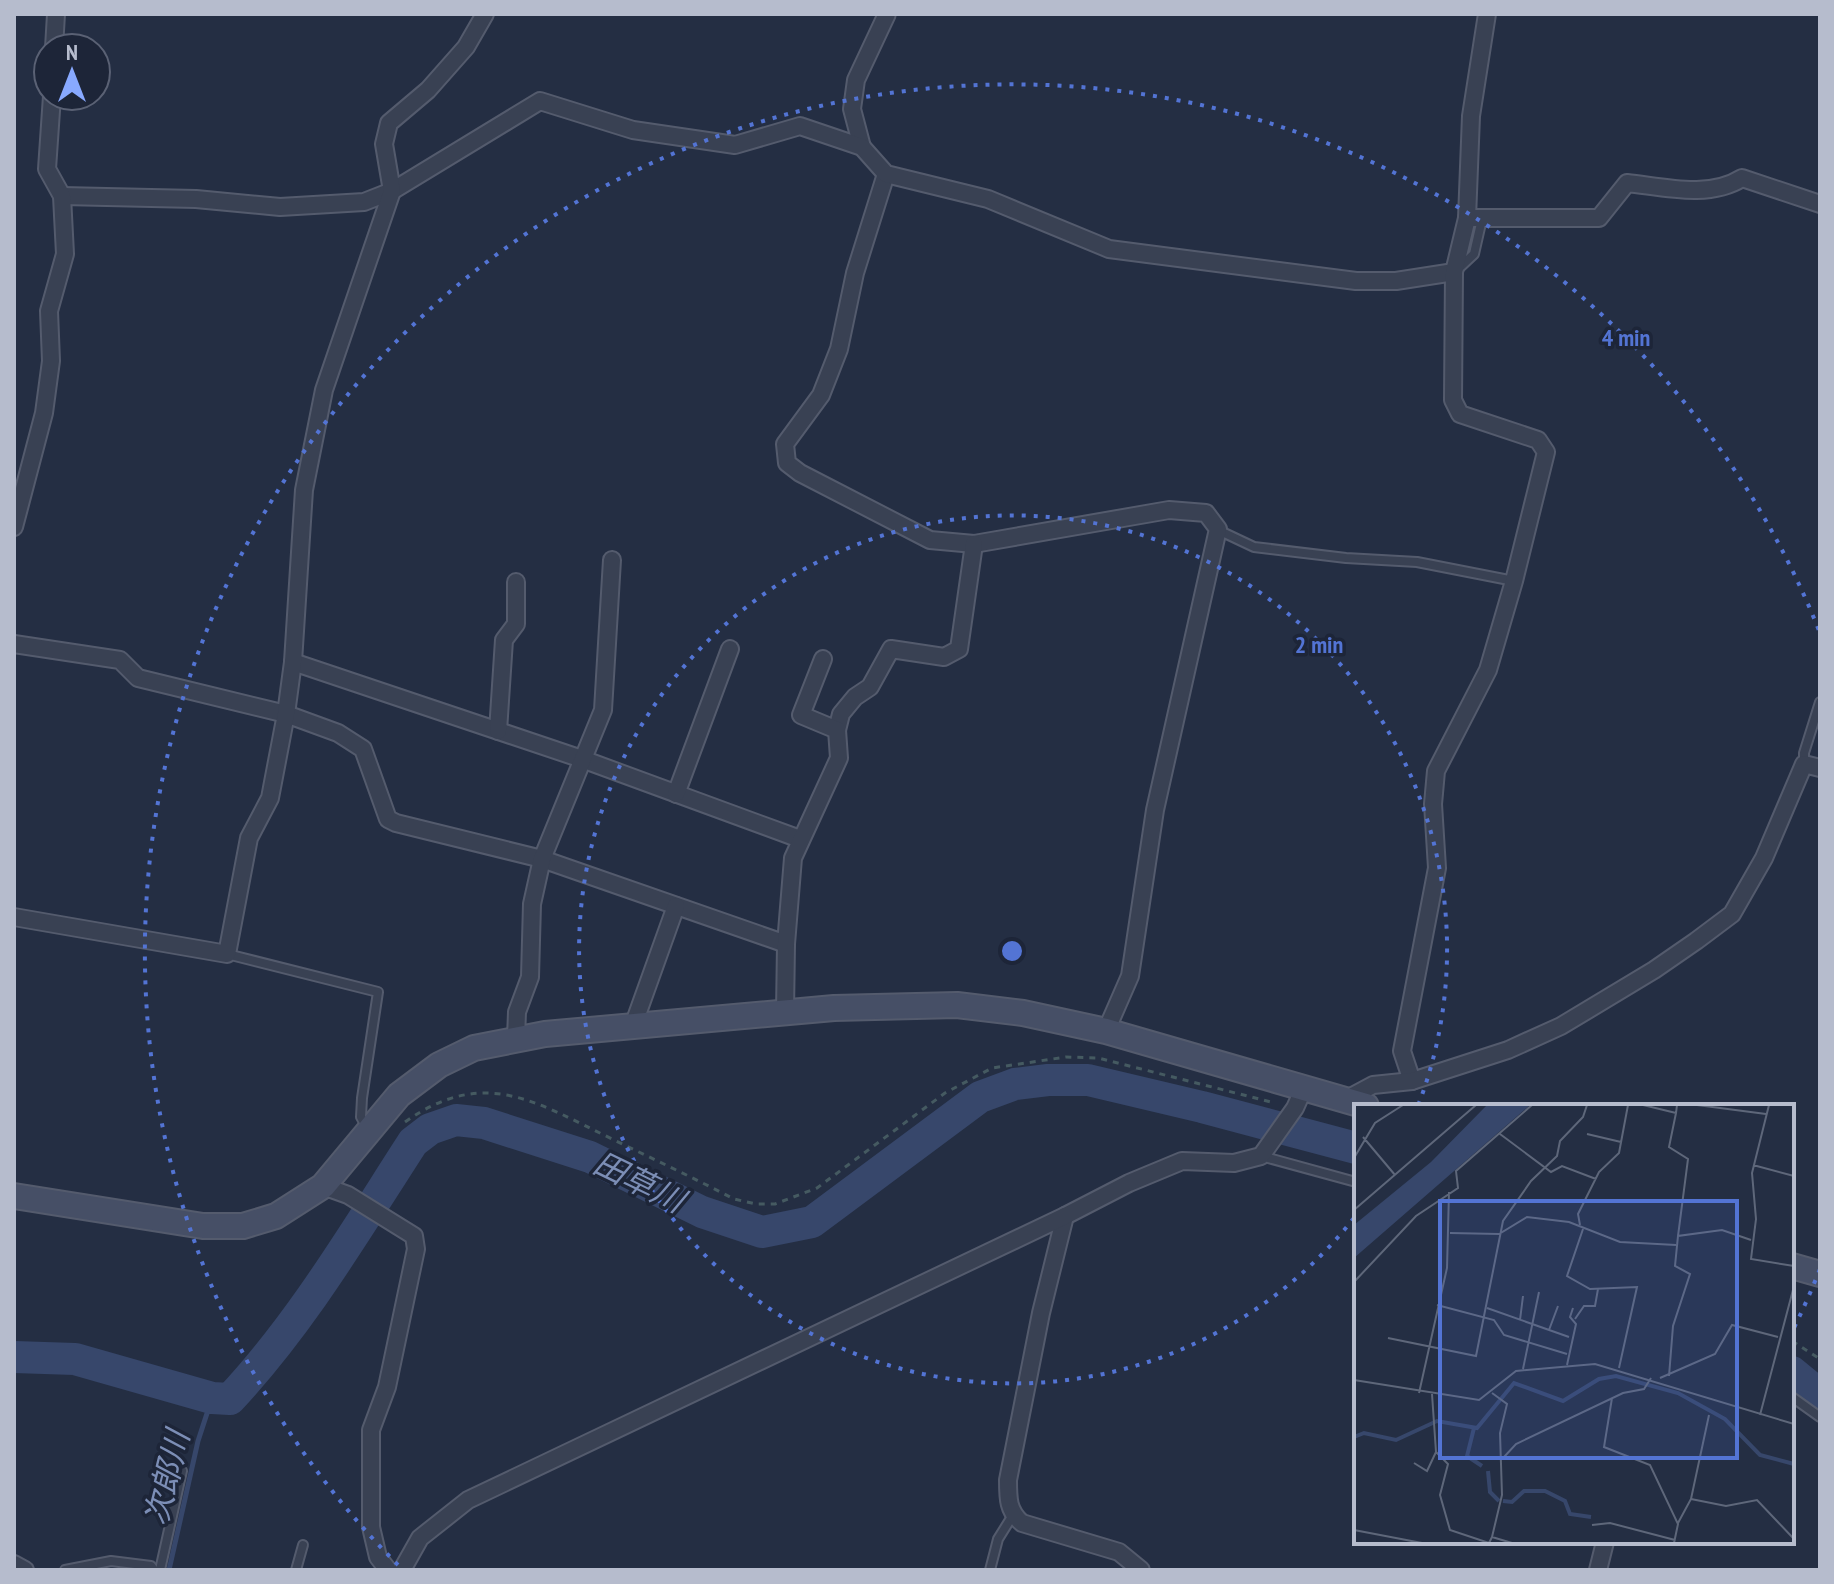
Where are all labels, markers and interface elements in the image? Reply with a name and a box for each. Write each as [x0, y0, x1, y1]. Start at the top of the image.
north arrow [32, 32, 112, 112]
text: N [66, 38, 78, 66]
text: 4 min [1602, 322, 1650, 353]
text: 2 min [1295, 629, 1343, 660]
centre of rings [998, 937, 1026, 965]
inset map [1354, 1104, 1794, 1544]
water label: 田草川 [587, 1141, 694, 1222]
water label: 次郎川 [134, 1423, 199, 1529]

